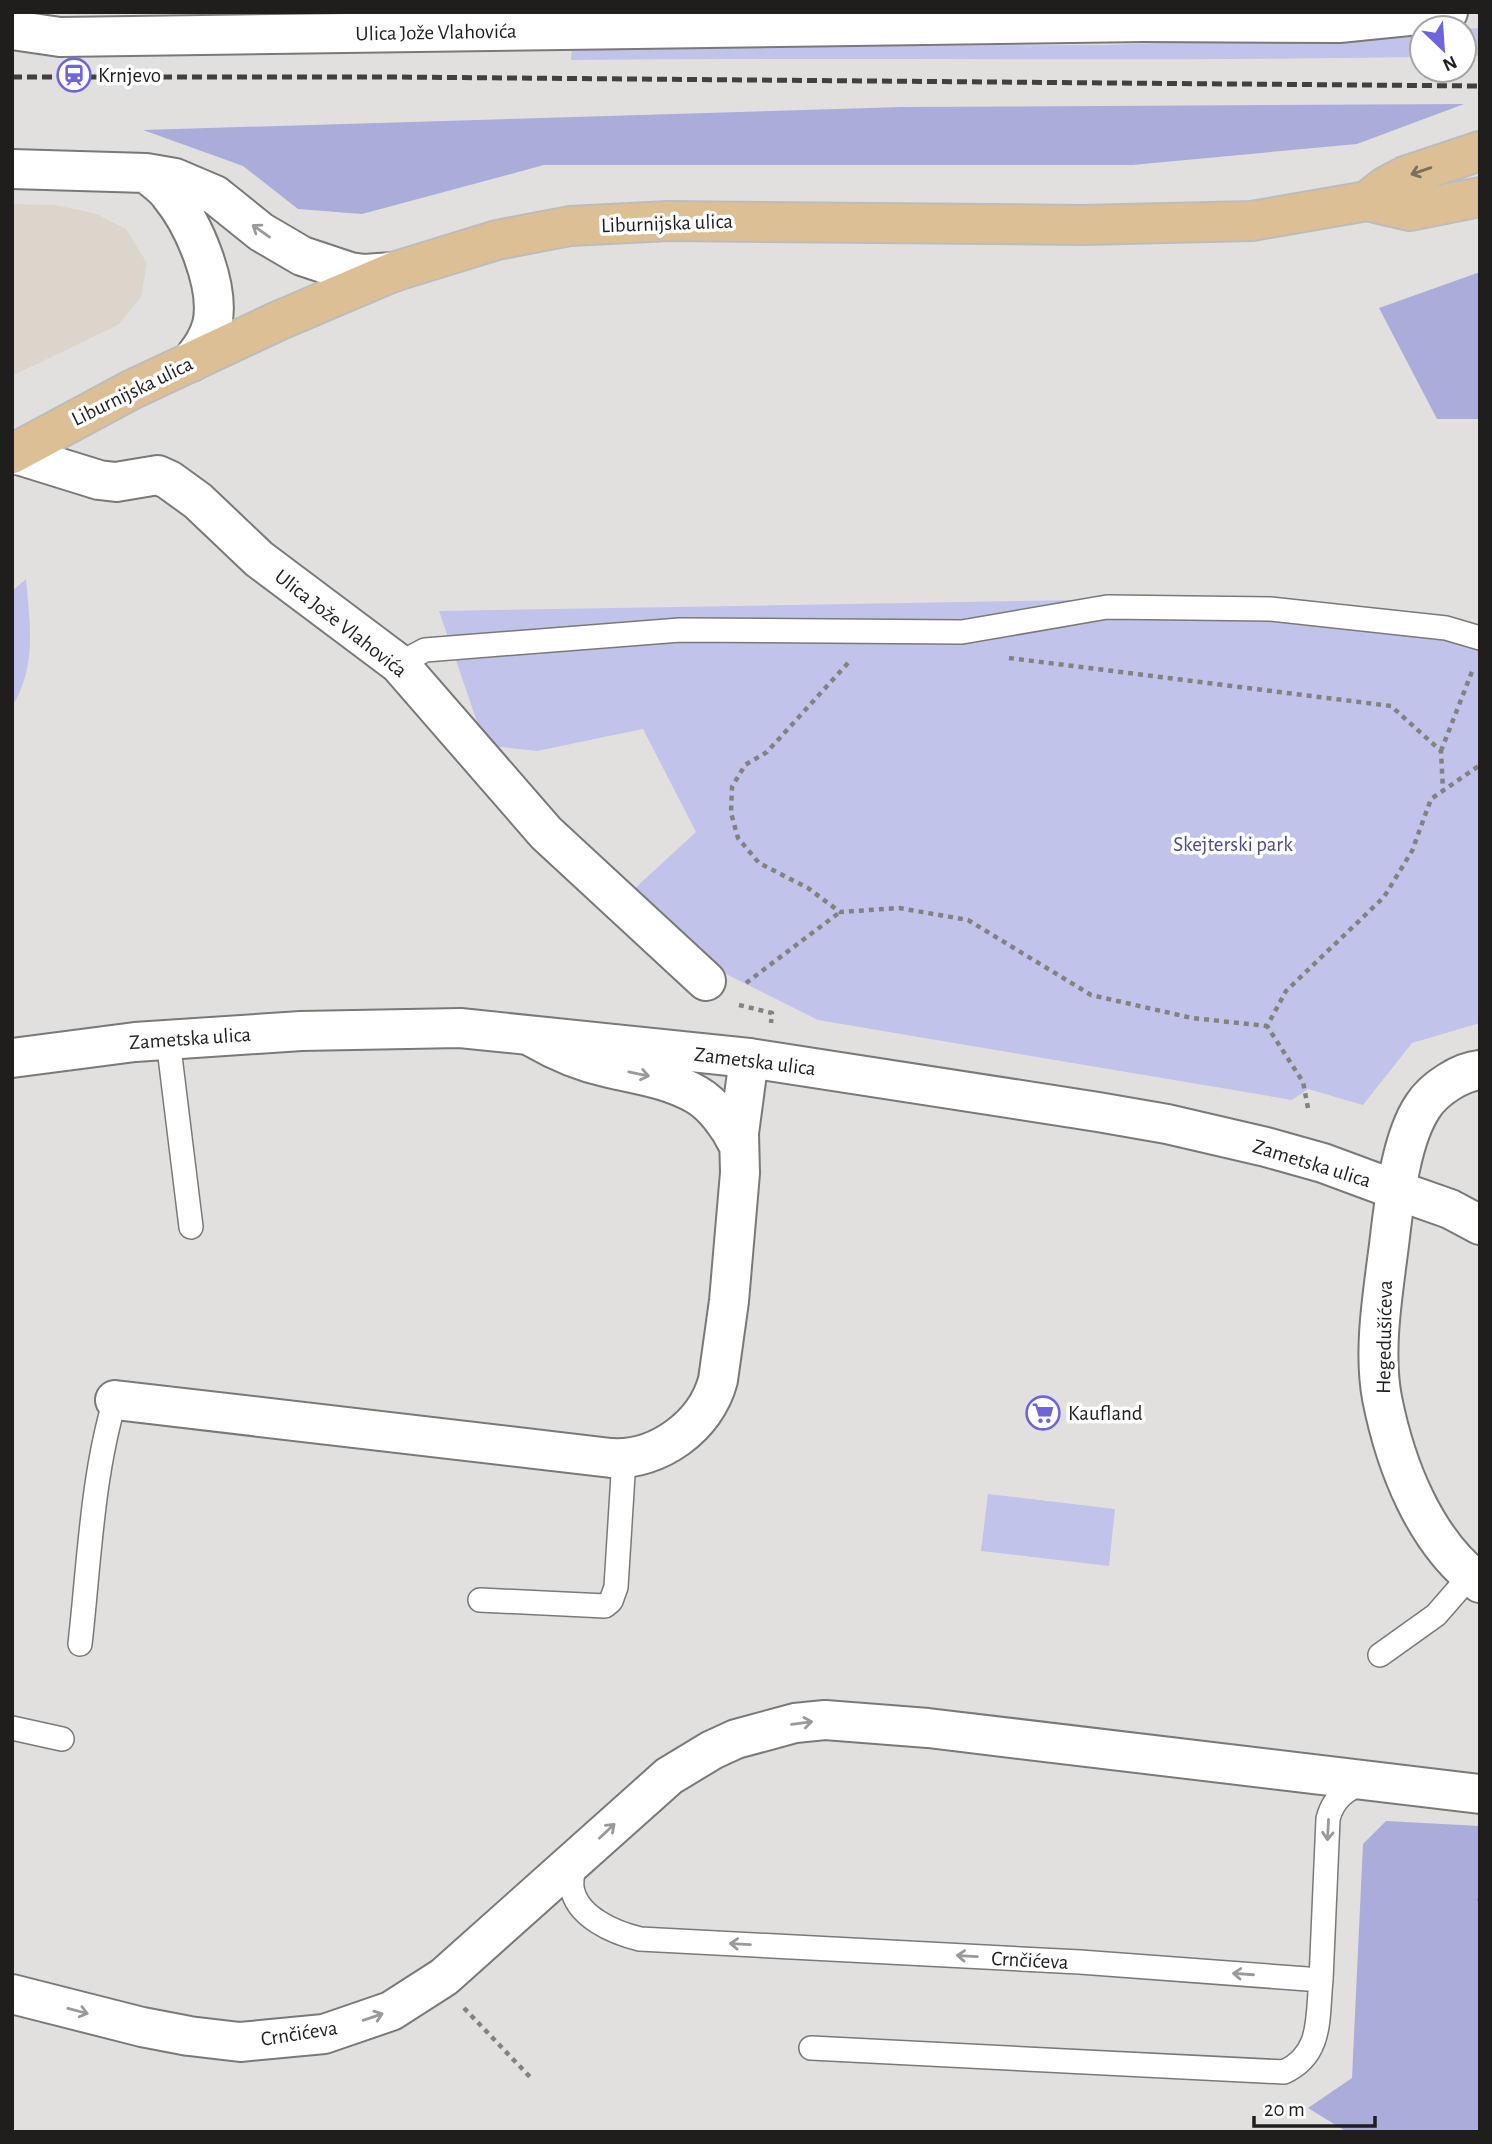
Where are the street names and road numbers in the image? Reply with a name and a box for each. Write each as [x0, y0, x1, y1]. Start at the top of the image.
street label: Ulica Jože Vlahovića [355, 21, 517, 44]
street label: Liburnijska ulica [601, 211, 734, 236]
street label: Liburnijska ulica [68, 353, 196, 430]
street label: Ulica Jože Vlahovića [271, 566, 411, 681]
street label: Zametska ulica [128, 1024, 252, 1053]
street label: Zametska ulica [693, 1044, 817, 1079]
street label: Zametska ulica [1250, 1136, 1374, 1191]
street label: Hegedušićeva [1373, 1280, 1396, 1394]
street label: Crnčićeva [991, 1948, 1069, 1973]
street label: Crnčićeva [259, 2017, 339, 2050]

